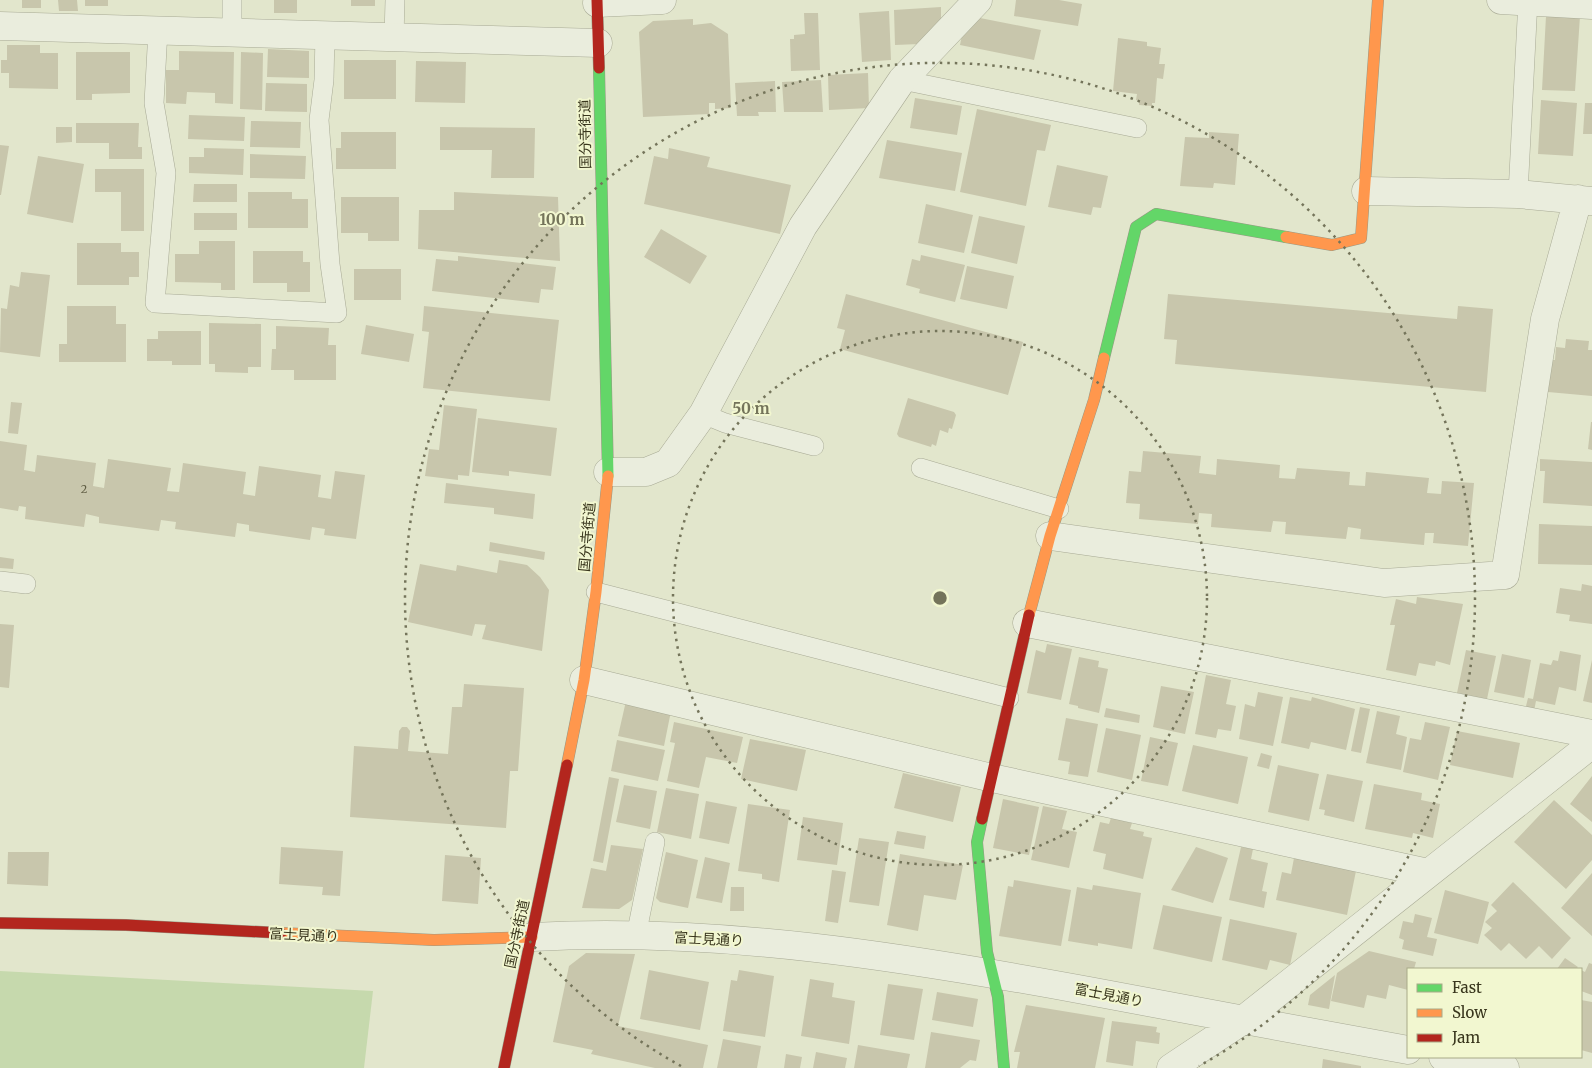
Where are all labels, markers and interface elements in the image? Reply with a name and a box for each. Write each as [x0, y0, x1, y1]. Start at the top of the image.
street label: 国分寺街道 [575, 99, 595, 169]
text: 100 m [540, 210, 584, 229]
text: 50 m [732, 399, 770, 418]
house number: 2 [81, 482, 87, 496]
street label: 国分寺街道 [575, 501, 599, 573]
centre of rings [931, 589, 949, 607]
street label: 国分寺街道 [501, 898, 533, 970]
street label: 富士見通り [269, 924, 339, 946]
street label: 富士見通り [674, 928, 744, 950]
legend [1407, 968, 1582, 1058]
text: Fast [1452, 978, 1482, 997]
street label: 富士見通り [1073, 979, 1145, 1011]
text: Slow [1452, 1003, 1487, 1022]
text: Jam [1451, 1028, 1480, 1047]

